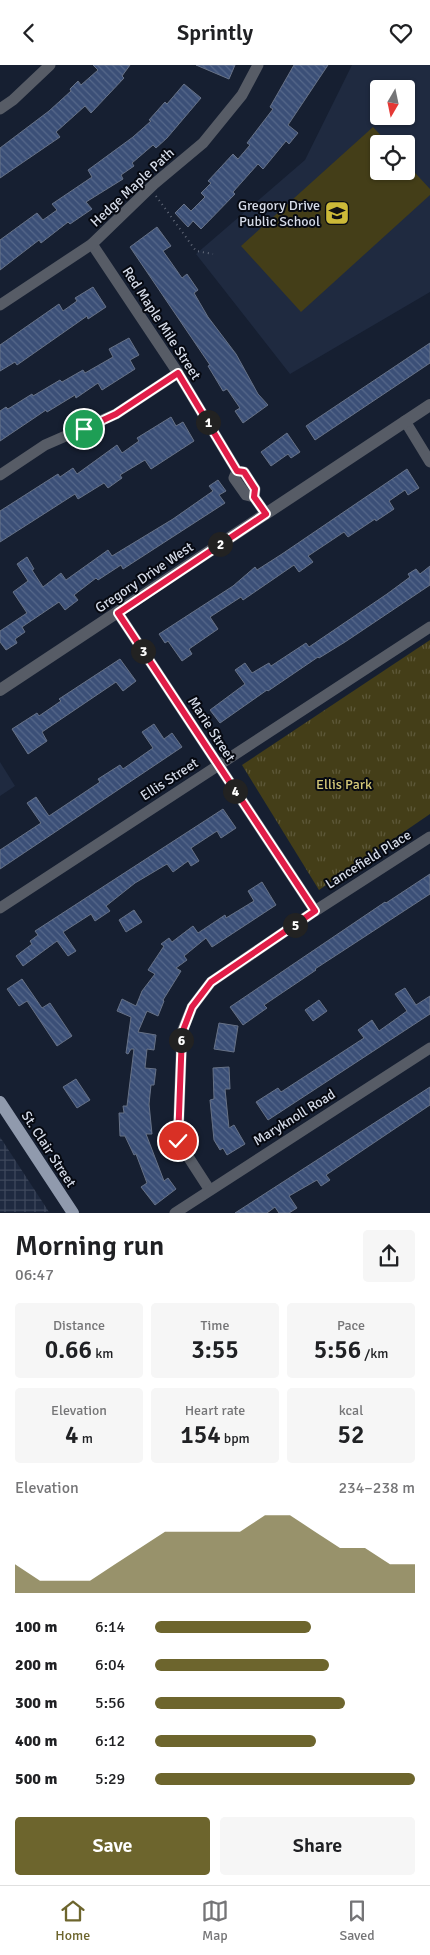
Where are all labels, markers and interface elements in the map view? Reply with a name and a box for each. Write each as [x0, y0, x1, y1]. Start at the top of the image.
icon: back [15, 19, 43, 47]
text: Sprintly [177, 19, 253, 46]
icon: heart [387, 19, 415, 47]
north arrow [370, 80, 415, 125]
map controls [370, 80, 415, 180]
button: locate [370, 135, 415, 180]
street label: Hedge Maple Path [87, 144, 178, 231]
place label: Gregory Drive Public School [238, 197, 320, 230]
school or university icon: Gregory Drive Public School [324, 200, 350, 226]
street label: Red Maple Mile Street [119, 264, 204, 383]
pin [63, 408, 105, 450]
pin: 1 [196, 409, 220, 435]
text: 1 [205, 414, 212, 431]
icon: arrive [70, 415, 98, 443]
pin: 2 [208, 531, 232, 557]
text: 2 [217, 536, 224, 553]
street label: Gregory Drive West [92, 538, 197, 616]
pin: 3 [130, 639, 156, 663]
text: 3 [140, 643, 147, 660]
street label: Marie Street [184, 694, 239, 765]
street label: Ellis Street [137, 754, 201, 804]
park label: Ellis Park [316, 776, 372, 793]
pin: 4 [222, 779, 248, 803]
text: 4 [232, 783, 239, 800]
street label: Lancefield Place [322, 826, 414, 893]
pin: 5 [282, 913, 308, 937]
text: 5 [292, 917, 299, 934]
pin: 6 [168, 1027, 194, 1053]
text: 6 [178, 1032, 185, 1049]
street label: Maryknoll Road [250, 1085, 338, 1149]
street label: St. Clair Street [18, 1108, 80, 1191]
pin [157, 1120, 199, 1162]
icon: check [164, 1127, 192, 1155]
text: Morning run [15, 1229, 164, 1263]
button: share [363, 1230, 415, 1282]
text: 06:47 [15, 1265, 54, 1285]
text: Distance [53, 1317, 105, 1334]
text: Time [201, 1317, 229, 1334]
text: Pace [337, 1317, 365, 1334]
text: 0.66 [45, 1334, 92, 1365]
text: 3:55 [191, 1334, 239, 1365]
text: 5:56 [314, 1334, 361, 1365]
text: km [92, 1345, 113, 1362]
text: /km [361, 1345, 388, 1362]
text: Elevation [51, 1402, 107, 1419]
text: Heart rate [185, 1402, 245, 1419]
text: kcal [339, 1402, 363, 1419]
text: 4 [65, 1419, 79, 1450]
text: 154 [180, 1419, 221, 1450]
text: 52 [337, 1419, 365, 1450]
text: m [79, 1430, 93, 1447]
text: bpm [221, 1430, 250, 1447]
text: Elevation [15, 1478, 79, 1498]
text: 234–238 m [338, 1478, 415, 1498]
text: 100 m [15, 1617, 57, 1637]
text: 6:14 [95, 1617, 125, 1637]
text: 200 m [15, 1655, 57, 1675]
text: 6:04 [95, 1655, 125, 1675]
text: 300 m [15, 1693, 57, 1713]
text: 5:56 [95, 1693, 125, 1713]
text: 400 m [15, 1731, 57, 1751]
text: 6:12 [95, 1731, 125, 1751]
text: 500 m [15, 1769, 57, 1789]
text: 5:29 [95, 1769, 125, 1789]
button: Save [15, 1817, 210, 1875]
button: Share [220, 1817, 415, 1875]
tab: Home [55, 1897, 90, 1944]
tab: Map [201, 1897, 229, 1944]
tab: Saved [339, 1897, 375, 1944]

